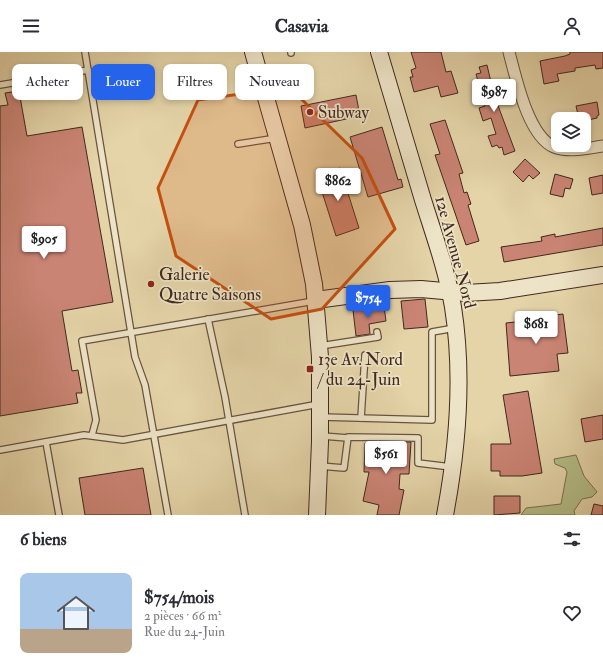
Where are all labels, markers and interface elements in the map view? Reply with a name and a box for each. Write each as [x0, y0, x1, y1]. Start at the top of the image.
icon: menu [20, 15, 42, 37]
text: Casavia [275, 15, 328, 38]
icon: person [561, 15, 583, 37]
chip: Acheter [12, 64, 83, 100]
chip: Louer [91, 64, 155, 100]
chip: Filtres [163, 64, 227, 100]
chip: Nouveau [235, 64, 314, 100]
pin: $987 [470, 79, 518, 113]
text: $987 [481, 84, 507, 100]
place label: Subway [318, 102, 370, 124]
marker: Subway [305, 107, 315, 117]
map controls [551, 112, 591, 152]
button: layers [551, 112, 591, 152]
pin: $862 [314, 168, 362, 202]
text: $862 [325, 173, 351, 189]
street label: 12e Avenue Nord [430, 193, 481, 311]
pin: $905 [20, 226, 68, 260]
text: $905 [31, 231, 57, 247]
place label: Galerie Quatre Saisons [159, 264, 261, 305]
marker: Galerie Quatre Saisons [146, 279, 156, 289]
pin: $754 [344, 285, 392, 319]
text: $754 [355, 290, 381, 306]
pin: $681 [512, 311, 560, 345]
text: $681 [524, 316, 548, 332]
place label: 13e Av. Nord / du 24-Juin [316, 349, 404, 391]
marker: 13e Av. Nord / du 24-Juin [305, 364, 315, 374]
pin: $561 [362, 441, 410, 475]
text: $561 [374, 446, 398, 462]
icon: filters [561, 528, 583, 550]
text: 6 biens [20, 529, 67, 550]
text: $754/mois [144, 587, 214, 608]
icon: home [52, 589, 100, 637]
icon: heart [561, 602, 583, 624]
text: 2 pièces · 66 m² [144, 608, 221, 624]
text: Rue du 24-Juin [144, 624, 225, 640]

